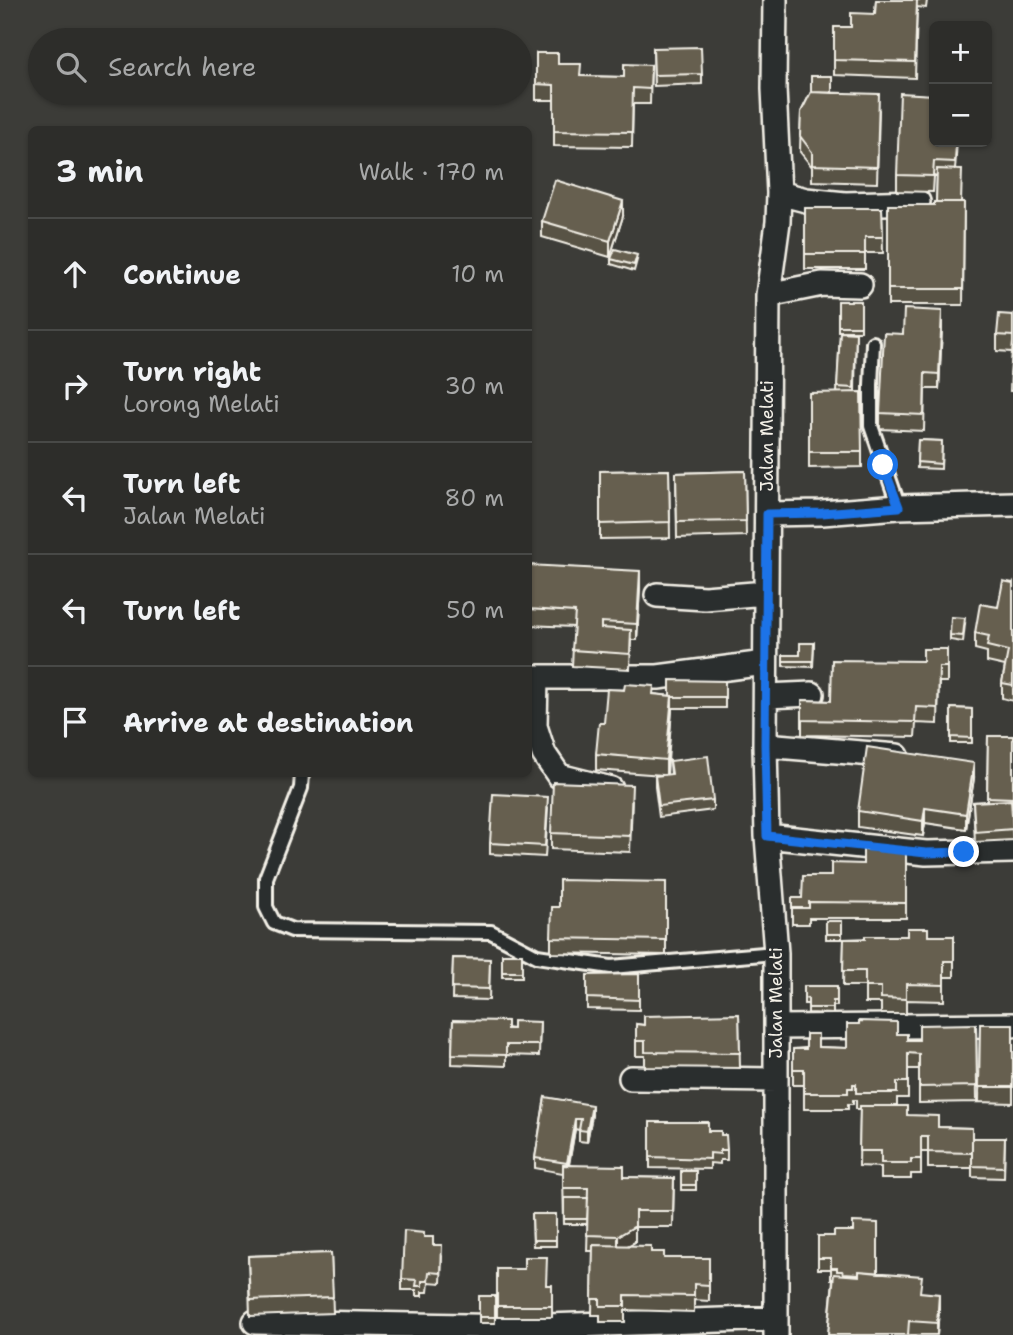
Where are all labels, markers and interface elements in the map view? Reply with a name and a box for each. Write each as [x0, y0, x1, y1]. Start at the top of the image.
map controls [929, 21, 992, 147]
button: + [929, 21, 992, 84]
search box [28, 28, 532, 105]
icon: search [52, 48, 90, 86]
text: Search here [108, 49, 257, 84]
button: − [929, 84, 992, 147]
text: 3 min [56, 151, 143, 192]
text: Walk · 170 m [359, 157, 504, 187]
icon: ahead [56, 255, 94, 293]
text: Continue [123, 257, 241, 292]
text: 10 m [451, 259, 504, 289]
text: Turn right [123, 354, 261, 389]
icon: right [56, 367, 94, 405]
text: 30 m [445, 371, 504, 401]
street label: Jalan Melati [755, 380, 779, 492]
text: Lorong Melati [123, 389, 280, 419]
route start [867, 449, 898, 480]
text: Turn left [123, 466, 240, 501]
icon: left [56, 479, 94, 517]
text: 80 m [445, 483, 504, 513]
text: Jalan Melati [123, 501, 266, 531]
icon: left [56, 591, 94, 629]
text: Turn left [123, 593, 240, 628]
text: 50 m [446, 595, 504, 625]
icon: arrive [56, 703, 94, 741]
text: Arrive at destination [123, 705, 413, 740]
route end [948, 836, 979, 867]
street label: Jalan Melati [764, 947, 788, 1059]

